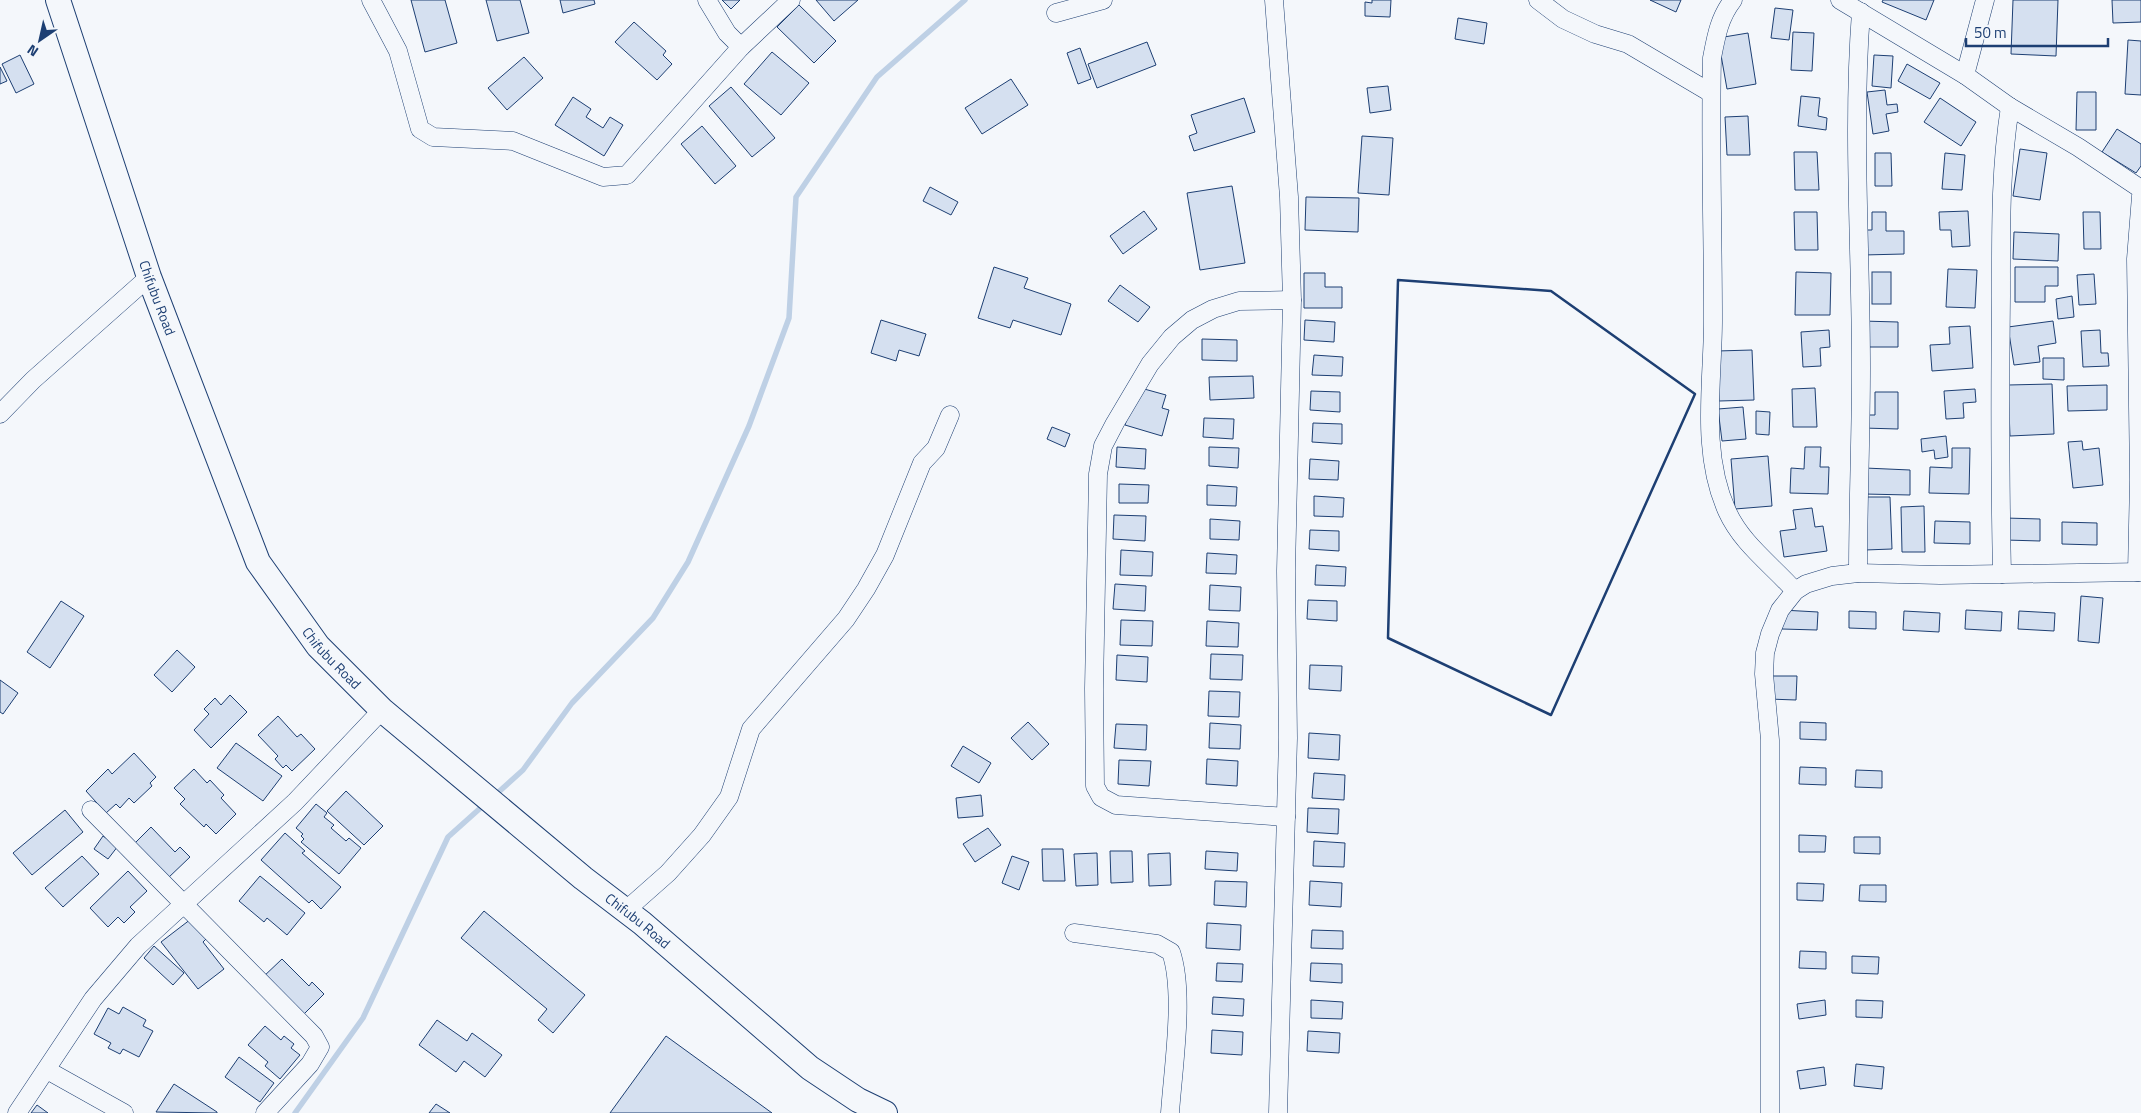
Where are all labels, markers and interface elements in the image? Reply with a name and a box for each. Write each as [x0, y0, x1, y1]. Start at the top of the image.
north arrow [15, 15, 65, 65]
scale bar [1966, 15, 2108, 47]
text: 50 m [1974, 21, 2007, 44]
text: N [23, 40, 42, 63]
street label: Chifubu Road [134, 258, 181, 338]
street label: Chifubu Road [298, 622, 366, 694]
street label: Chifubu Road [601, 888, 675, 953]

